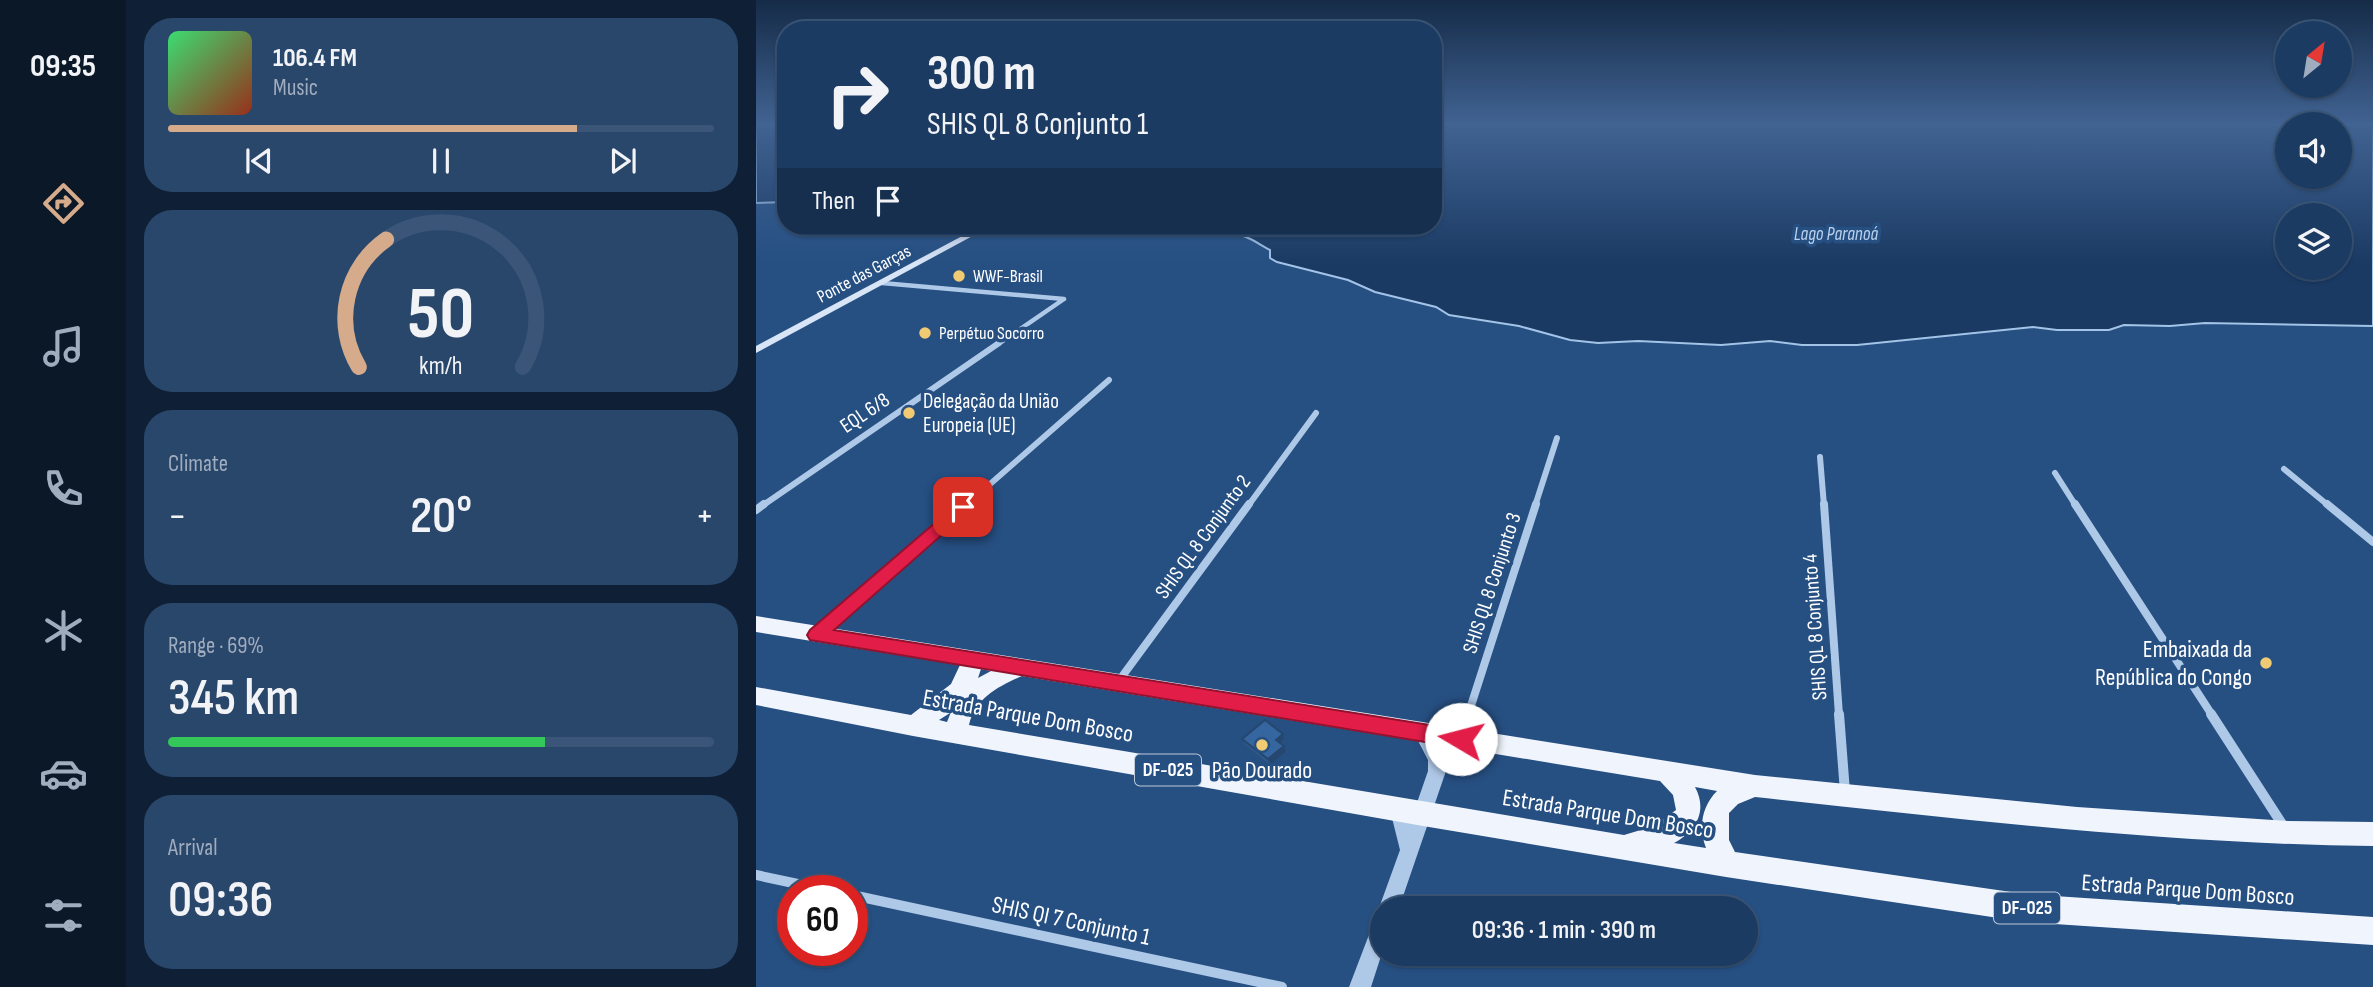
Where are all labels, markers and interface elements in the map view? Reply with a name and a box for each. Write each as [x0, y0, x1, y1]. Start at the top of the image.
north arrow [2275, 21, 2352, 98]
map controls [2275, 21, 2352, 280]
text: 106.4 FM [273, 43, 357, 74]
text: 300 m [927, 45, 1036, 104]
text: 09:35 [30, 47, 96, 86]
icon: right [812, 49, 903, 140]
text: Music [273, 74, 318, 102]
text: SHIS QL 8 Conjunto 1 [927, 105, 1148, 144]
button: sound [2275, 112, 2352, 189]
icon: previous [240, 142, 278, 180]
icon: pause [422, 142, 460, 180]
icon: next [604, 142, 642, 180]
icon: directions [39, 179, 88, 228]
icon: arrive [869, 182, 907, 220]
text: Then [812, 186, 855, 217]
button: layers [2275, 203, 2352, 280]
water label: Lago Paranoá [1794, 223, 1879, 246]
street label: Ponte das Garças [814, 241, 914, 307]
place label: WWF-Brasil [973, 266, 1043, 287]
marker: WWF-Brasil [951, 268, 967, 284]
text: 50 [408, 272, 474, 360]
icon: music [39, 322, 88, 371]
place label: Perpétuo Socorro [939, 323, 1044, 344]
marker: Perpétuo Socorro [917, 325, 933, 341]
text: km/h [419, 351, 463, 382]
street label: EQL 6/8 [835, 387, 895, 439]
place label: Delegação da União Europeia (UE) [923, 389, 1059, 438]
marker: Delegação da União Europeia (UE) [901, 405, 917, 421]
text: Climate [168, 450, 228, 478]
icon: phone [39, 464, 88, 513]
street label: SHIS QL 8 Conjunto 2 [1150, 470, 1256, 604]
pin [933, 477, 993, 537]
text: 20° [410, 485, 472, 548]
icon: arrive [944, 488, 982, 526]
text: − [168, 494, 187, 539]
text: + [695, 494, 714, 539]
street label: SHIS QL 8 Conjunto 3 [1457, 509, 1527, 657]
street label: SHIS QL 8 Conjunto 4 [1797, 553, 1833, 701]
icon: climate [39, 606, 88, 655]
text: Range · 69% [168, 632, 264, 660]
place label: Embaixada da República do Congo [2095, 635, 2252, 692]
marker: Embaixada da República do Congo [2258, 655, 2274, 671]
text: 345 km [168, 667, 299, 730]
street label: Estrada Parque Dom Bosco [920, 683, 1136, 749]
position arrow [1424, 702, 1498, 776]
marker: Pão Dourado [1254, 737, 1270, 753]
icon: car [39, 749, 88, 798]
road number: DF-025 [1135, 754, 1201, 786]
place label: Pão Dourado [1212, 756, 1312, 785]
street label: Estrada Parque Dom Bosco [1500, 783, 1716, 845]
text: Arrival [168, 834, 217, 862]
street label: Estrada Parque Dom Bosco [2081, 868, 2295, 912]
text: 09:36 [168, 869, 273, 932]
speed limit sign: 60 [777, 875, 868, 966]
street label: SHIS QI 7 Conjunto 1 [989, 890, 1153, 952]
icon: filters [39, 891, 88, 940]
road number: DF-025 [1994, 893, 2060, 924]
text: 09:36 · 1 min · 390 m [1472, 915, 1656, 946]

